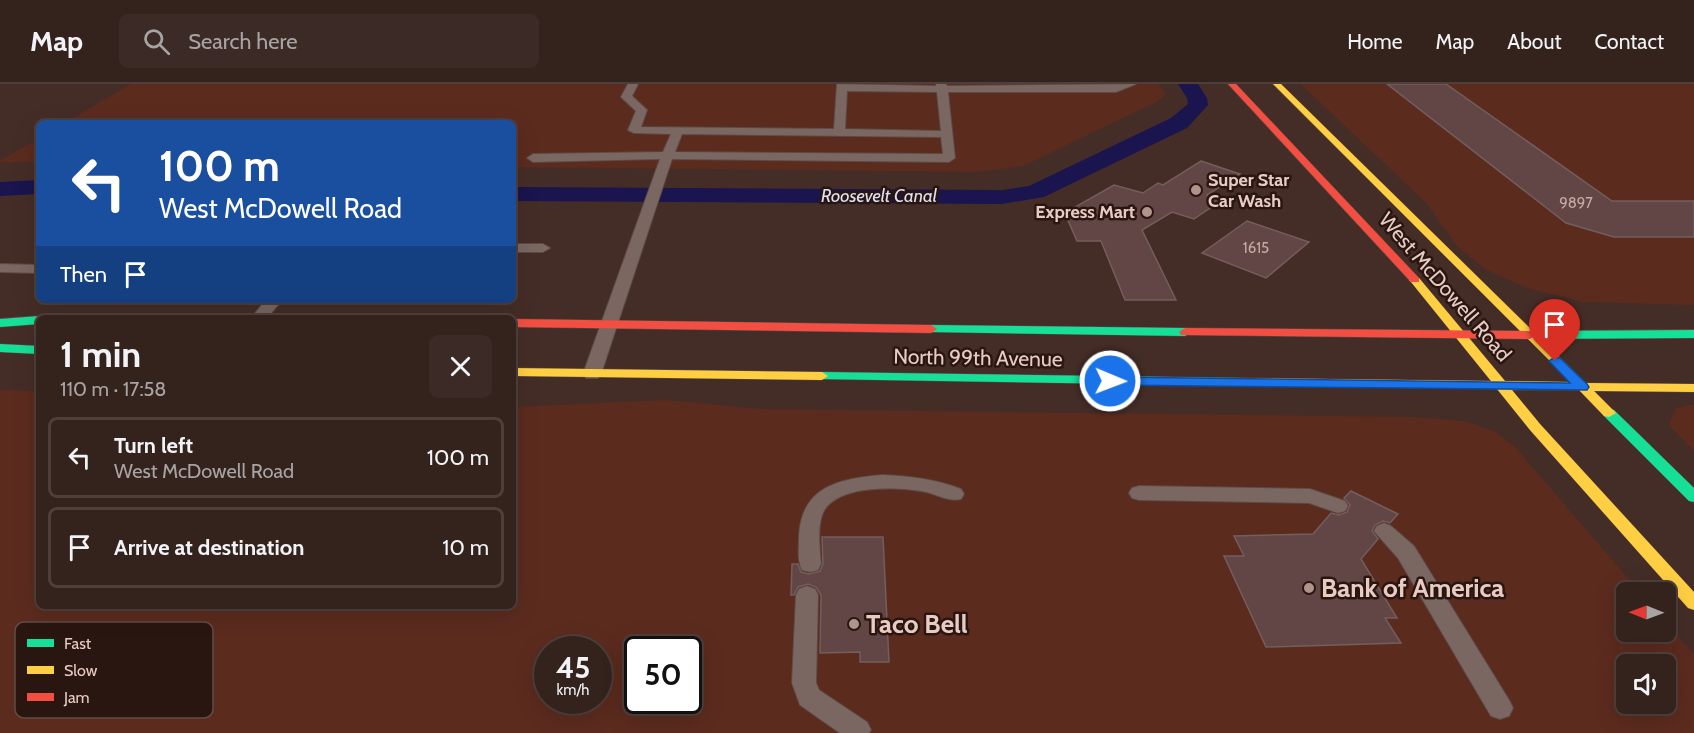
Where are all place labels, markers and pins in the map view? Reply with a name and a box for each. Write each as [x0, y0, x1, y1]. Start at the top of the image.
place label: Super Star Car Wash [1208, 169, 1289, 212]
marker: Super Star Car Wash [1189, 183, 1203, 197]
place label: Express Mart [1035, 201, 1135, 223]
marker: Express Mart [1140, 205, 1154, 219]
pin [1529, 299, 1580, 361]
place label: Bank of America [1321, 572, 1504, 604]
marker: Bank of America [1302, 581, 1316, 595]
place label: Taco Bell [866, 608, 968, 640]
marker: Taco Bell [847, 617, 861, 631]

